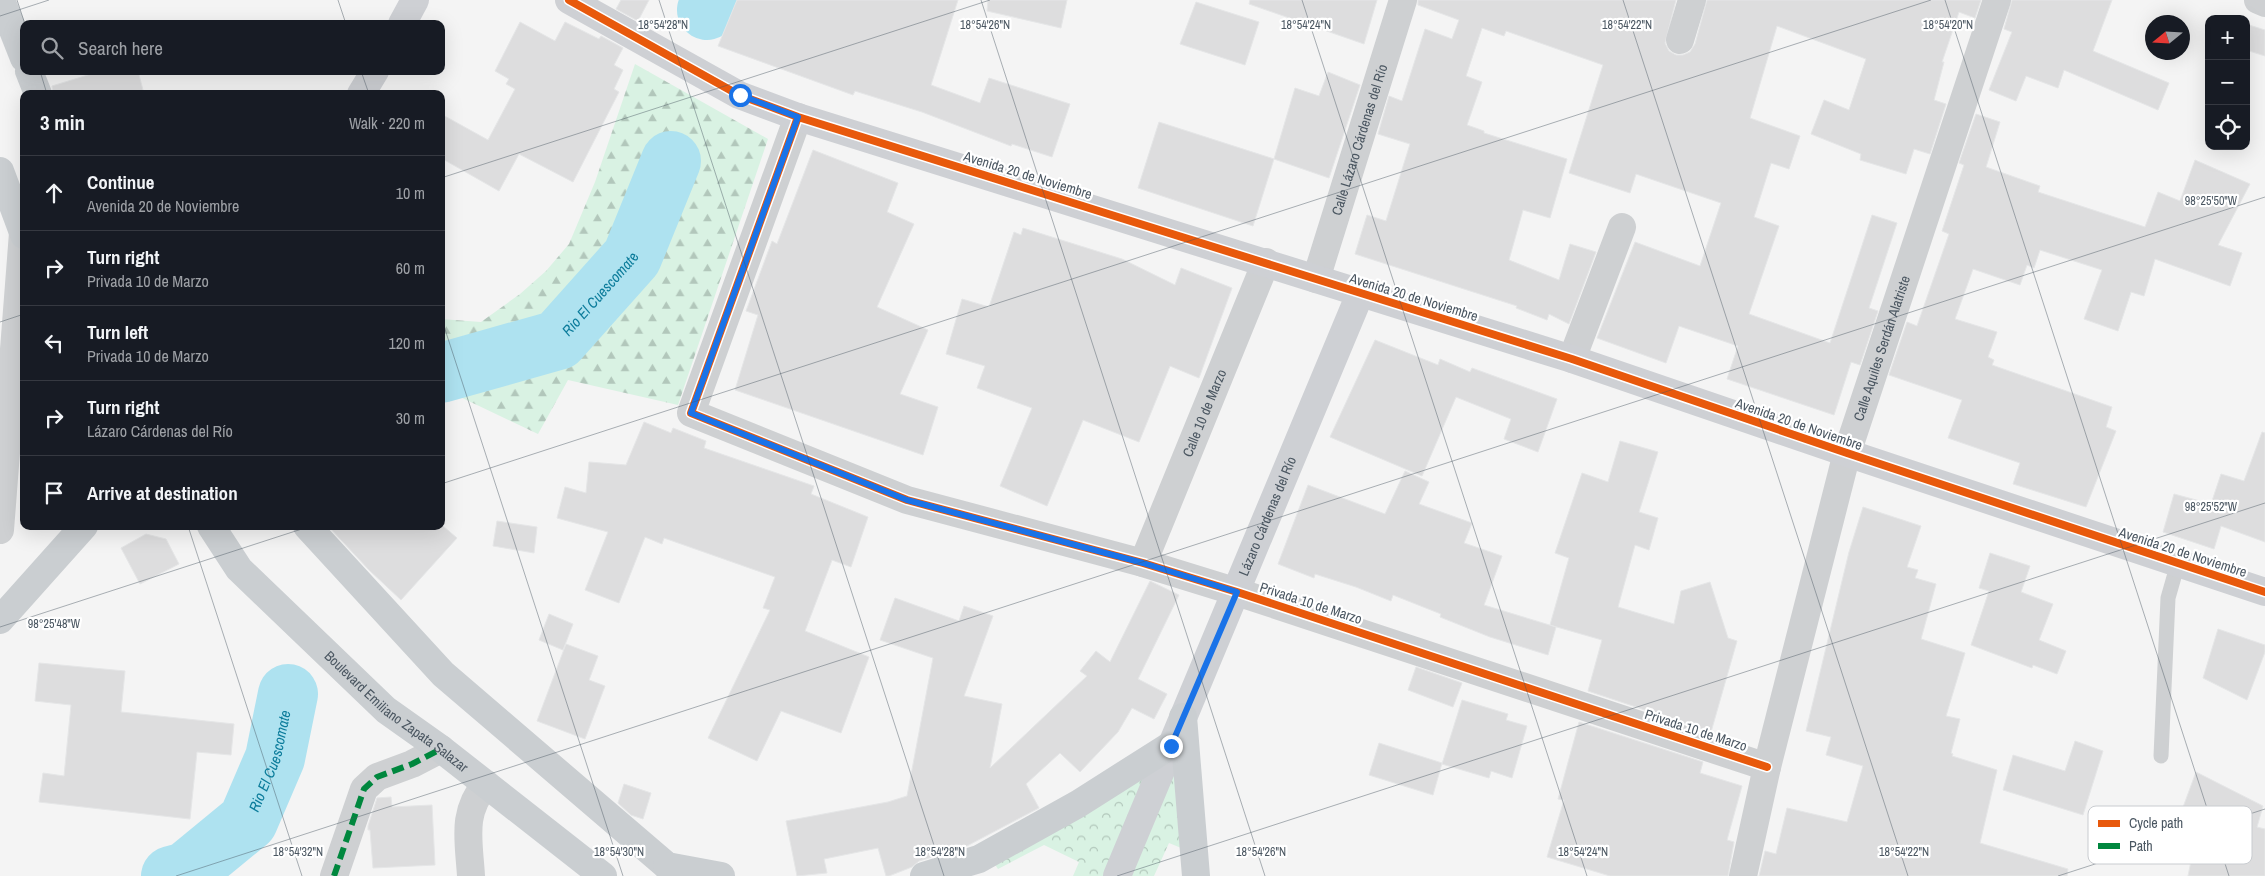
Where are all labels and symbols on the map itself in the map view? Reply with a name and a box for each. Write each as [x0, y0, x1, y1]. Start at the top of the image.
north arrow [2145, 15, 2190, 60]
text: 18°54'28"N [638, 17, 688, 33]
text: 18°54'26"N [960, 17, 1010, 33]
text: 18°54'24"N [1281, 17, 1331, 33]
text: 18°54'22"N [1602, 17, 1652, 33]
text: 18°54'20"N [1923, 17, 1973, 33]
street label: Calle Lázaro Cárdenas del Río [1327, 62, 1391, 217]
route start [729, 84, 752, 107]
street label: Avenida 20 de Noviembre [961, 147, 1094, 203]
text: 98°25'50"W [2185, 193, 2238, 209]
water label: Rio El Cuescomate [556, 249, 643, 340]
street label: Avenida 20 de Noviembre [1347, 269, 1480, 325]
street label: Calle Aquiles Serdán Alatriste [1849, 273, 1914, 423]
street label: Calle 10 de Marzo [1178, 366, 1230, 460]
street label: Avenida 20 de Noviembre [1732, 393, 1865, 454]
street label: Lázaro Cárdenas del Río [1234, 454, 1300, 579]
text: 98°25'52"W [2185, 499, 2238, 515]
street label: Avenida 20 de Noviembre [2116, 523, 2249, 581]
street label: Privada 10 de Marzo [1258, 578, 1364, 628]
text: 98°25'48"W [28, 616, 81, 632]
street label: Boulevard Emiliano Zapata Salazar [321, 647, 472, 776]
street label: Privada 10 de Marzo [1643, 705, 1749, 755]
water label: Rio El Cuescomate [243, 708, 295, 815]
route end [1160, 735, 1183, 758]
legend [2088, 806, 2252, 864]
text: Cycle path [2129, 814, 2183, 832]
text: Path [2129, 837, 2153, 855]
text: 18°54'32"N [273, 844, 323, 860]
text: 18°54'30"N [594, 844, 644, 860]
text: 18°54'28"N [915, 844, 965, 860]
text: 18°54'26"N [1236, 844, 1286, 860]
text: 18°54'24"N [1558, 844, 1608, 860]
text: 18°54'22"N [1879, 844, 1929, 860]

